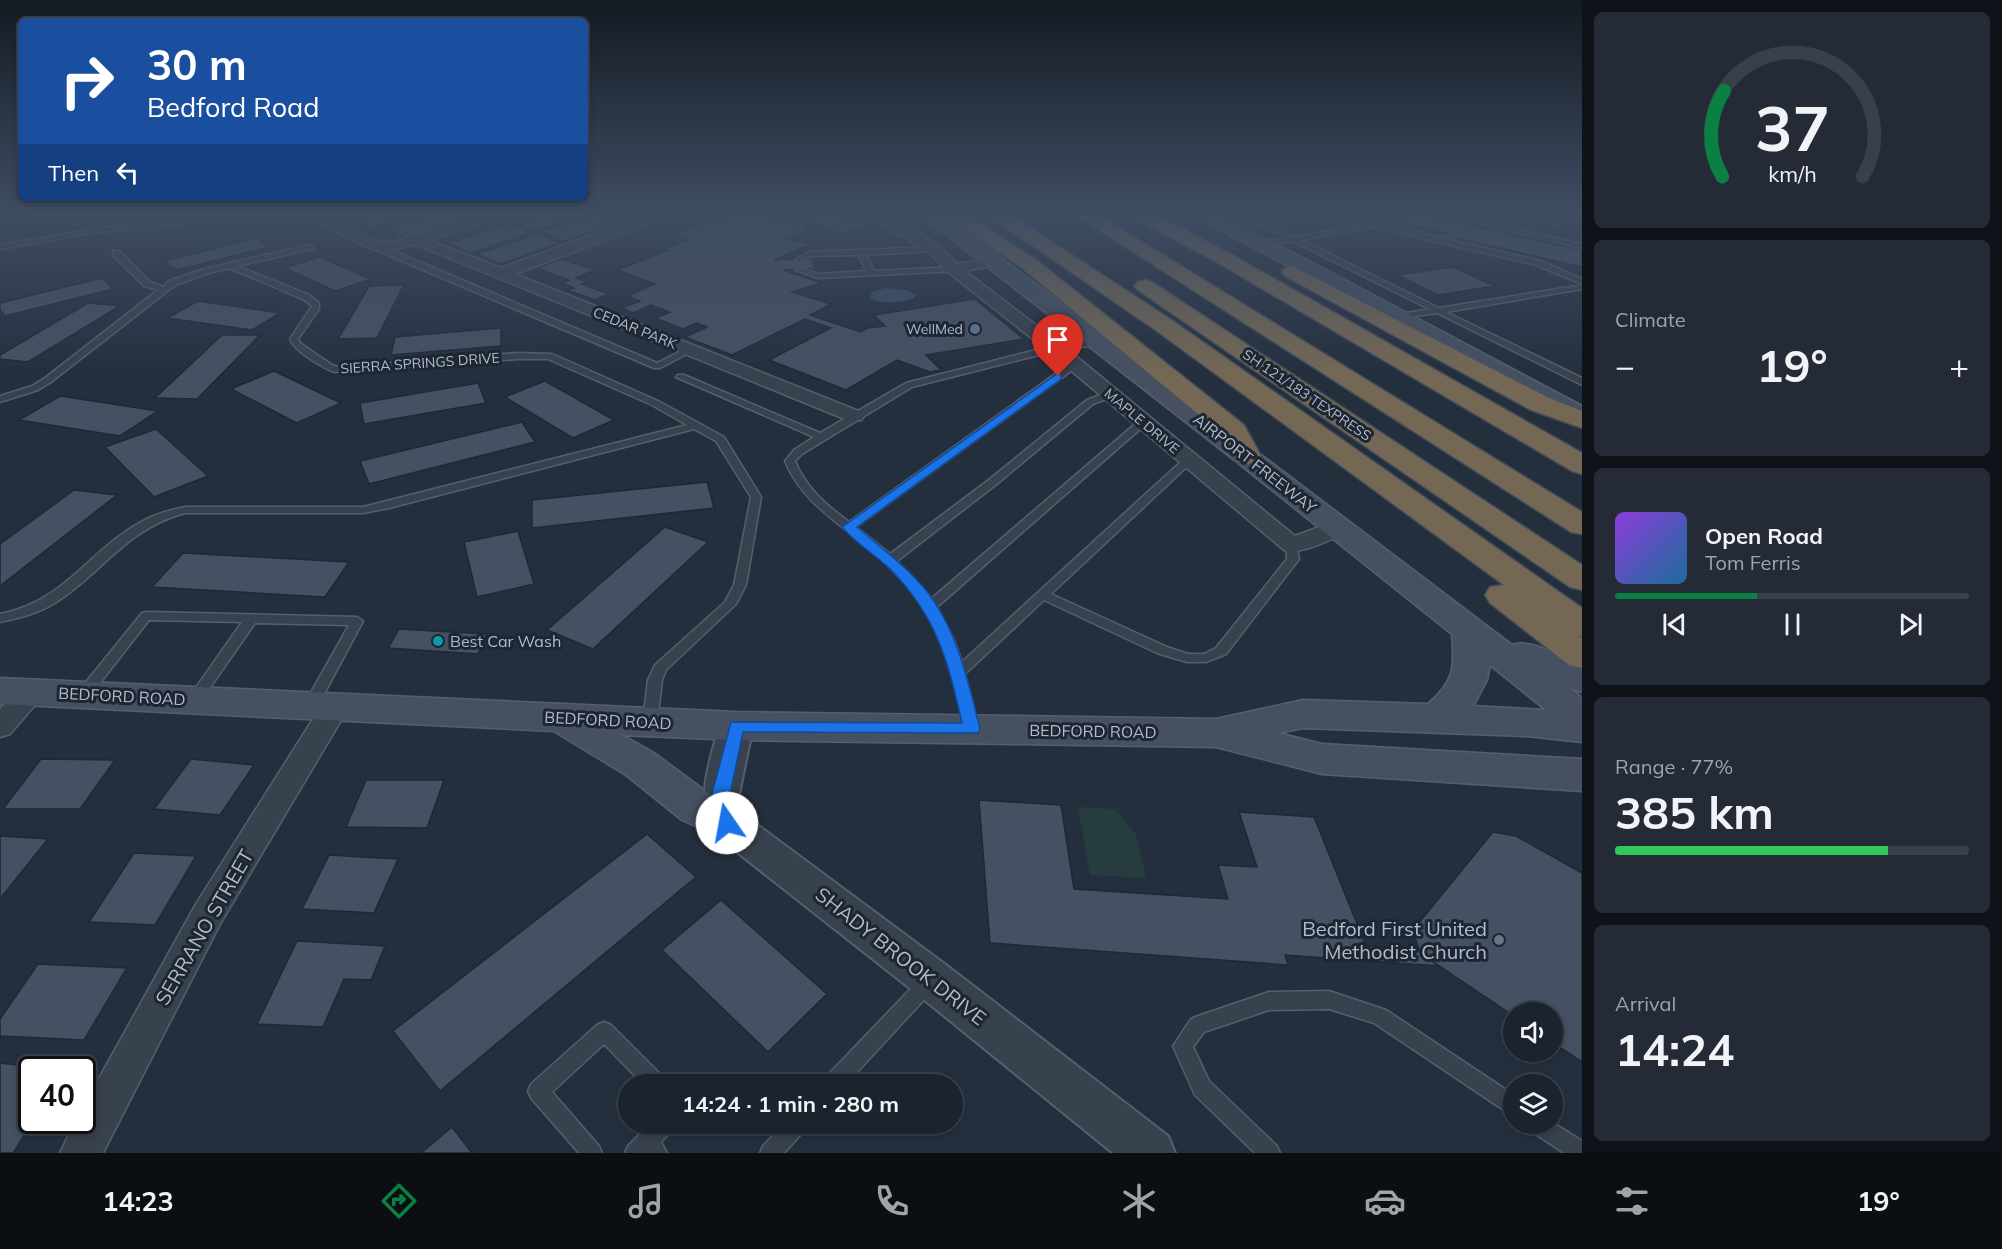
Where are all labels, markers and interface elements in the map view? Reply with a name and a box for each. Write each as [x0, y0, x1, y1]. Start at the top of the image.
text: 30 m [147, 38, 247, 91]
icon: right [48, 42, 126, 120]
text: 37 [1755, 88, 1829, 167]
text: Bedford Road [147, 90, 319, 124]
icon: left [111, 156, 144, 189]
text: Then [48, 159, 99, 187]
text: km/h [1768, 160, 1816, 187]
street label: CEDAR PARK [591, 303, 681, 353]
text: Climate [1615, 307, 1686, 332]
pin [1032, 314, 1083, 376]
place label: WellMed [906, 320, 963, 338]
marker: WellMed [968, 322, 982, 336]
icon: arrive [1041, 323, 1074, 356]
text: 19° [1756, 337, 1828, 393]
street label: SH 121/183 TEXPRESS [1239, 345, 1375, 445]
text: − [1615, 345, 1635, 386]
text: + [1949, 345, 1969, 386]
street label: SIERRA SPRINGS DRIVE [340, 348, 500, 378]
street label: MAPLE DRIVE [1101, 384, 1183, 458]
street label: AIRPORT FREEWAY [1190, 409, 1321, 517]
text: Open Road [1705, 522, 1823, 550]
text: Tom Ferris [1705, 550, 1801, 575]
icon: previous [1658, 608, 1691, 641]
icon: pause [1776, 608, 1809, 641]
icon: next [1894, 608, 1927, 641]
place label: Best Car Wash [450, 631, 561, 651]
marker: Best Car Wash [431, 634, 445, 648]
street label: BEDFORD ROAD [58, 683, 186, 709]
street label: BEDFORD ROAD [544, 707, 672, 733]
street label: BEDFORD ROAD [1029, 720, 1157, 742]
text: Range · 77% [1615, 754, 1733, 779]
text: 385 km [1615, 784, 1774, 840]
position arrow [695, 791, 759, 855]
street label: SERRANO STREET [149, 845, 259, 1009]
street label: SHADY BROOK DRIVE [811, 882, 991, 1030]
place label: Bedford First United Methodist Church [1302, 916, 1487, 964]
marker: Bedford First United Methodist Church [1492, 933, 1506, 947]
text: Arrival [1615, 991, 1676, 1016]
map controls [1503, 1002, 1563, 1134]
button: sound [1503, 1002, 1563, 1062]
text: 14:24 [1615, 1021, 1734, 1077]
speed limit sign: 40 [18, 1056, 96, 1134]
button: layers [1503, 1074, 1563, 1134]
text: 14:24 · 1 min · 280 m [682, 1090, 899, 1118]
icon: directions [378, 1180, 420, 1222]
icon: music [625, 1180, 667, 1222]
icon: phone [871, 1180, 913, 1222]
icon: climate [1118, 1180, 1160, 1222]
icon: car [1364, 1180, 1406, 1222]
icon: filters [1611, 1180, 1653, 1222]
text: 14:23 [102, 1184, 174, 1218]
text: 19° [1857, 1184, 1900, 1218]

